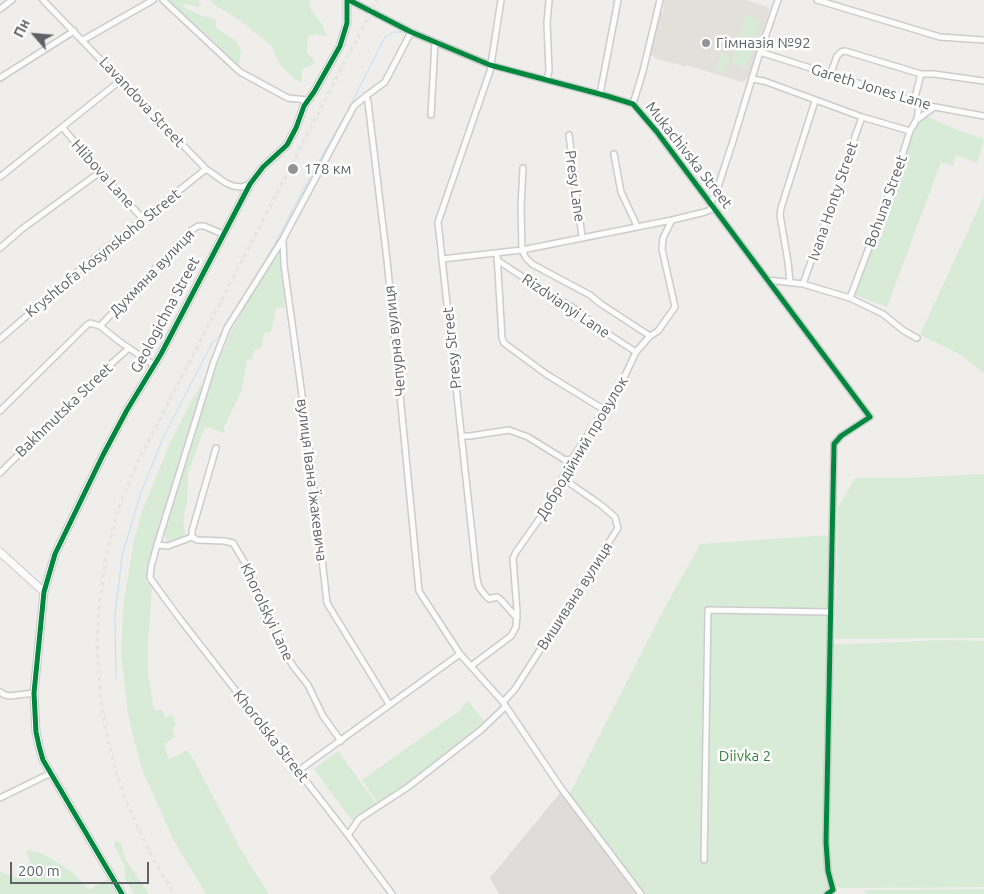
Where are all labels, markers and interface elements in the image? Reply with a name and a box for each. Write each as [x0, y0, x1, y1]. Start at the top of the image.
north arrow [10, 10, 60, 60]
text: Пн [10, 16, 33, 40]
place label: Гімназія №92 [716, 34, 811, 52]
marker: Гімназія №92 [700, 37, 712, 49]
street label: Lavandova Street [96, 53, 188, 151]
street label: Gareth Jones Lane [809, 60, 933, 114]
street label: Mukachivska Street [642, 98, 736, 212]
street label: Hlibova Lane [67, 136, 139, 212]
street label: Ivana Honty Street [804, 139, 862, 263]
street label: Presy Lane [561, 149, 589, 223]
street label: Bohuna Street [861, 152, 911, 250]
place label: 178 км [304, 160, 351, 178]
marker: 178 км [286, 162, 300, 176]
street label: Kryshtofa Kosynskoho Street [22, 185, 184, 321]
street label: Духмяна вулиця [106, 226, 198, 320]
street label: Geologichna Street [127, 254, 203, 376]
street label: Rizdvianyi Lane [519, 270, 613, 342]
street label: Чепурна вулиця [380, 284, 410, 398]
street label: Presy Street [439, 306, 465, 390]
street label: Bakhmutska Street [12, 359, 116, 461]
street label: Добродійний провулок [532, 373, 632, 523]
street label: вулиця Івана Їжакевича [293, 398, 331, 562]
street label: Вишивана вулиця [533, 539, 617, 653]
street label: Khorolskyi Lane [237, 560, 297, 664]
street label: Khorolska Street [229, 686, 313, 786]
park label: Diivka 2 [719, 747, 771, 765]
scale bar [12, 852, 151, 884]
text: 200 m [18, 862, 60, 879]

